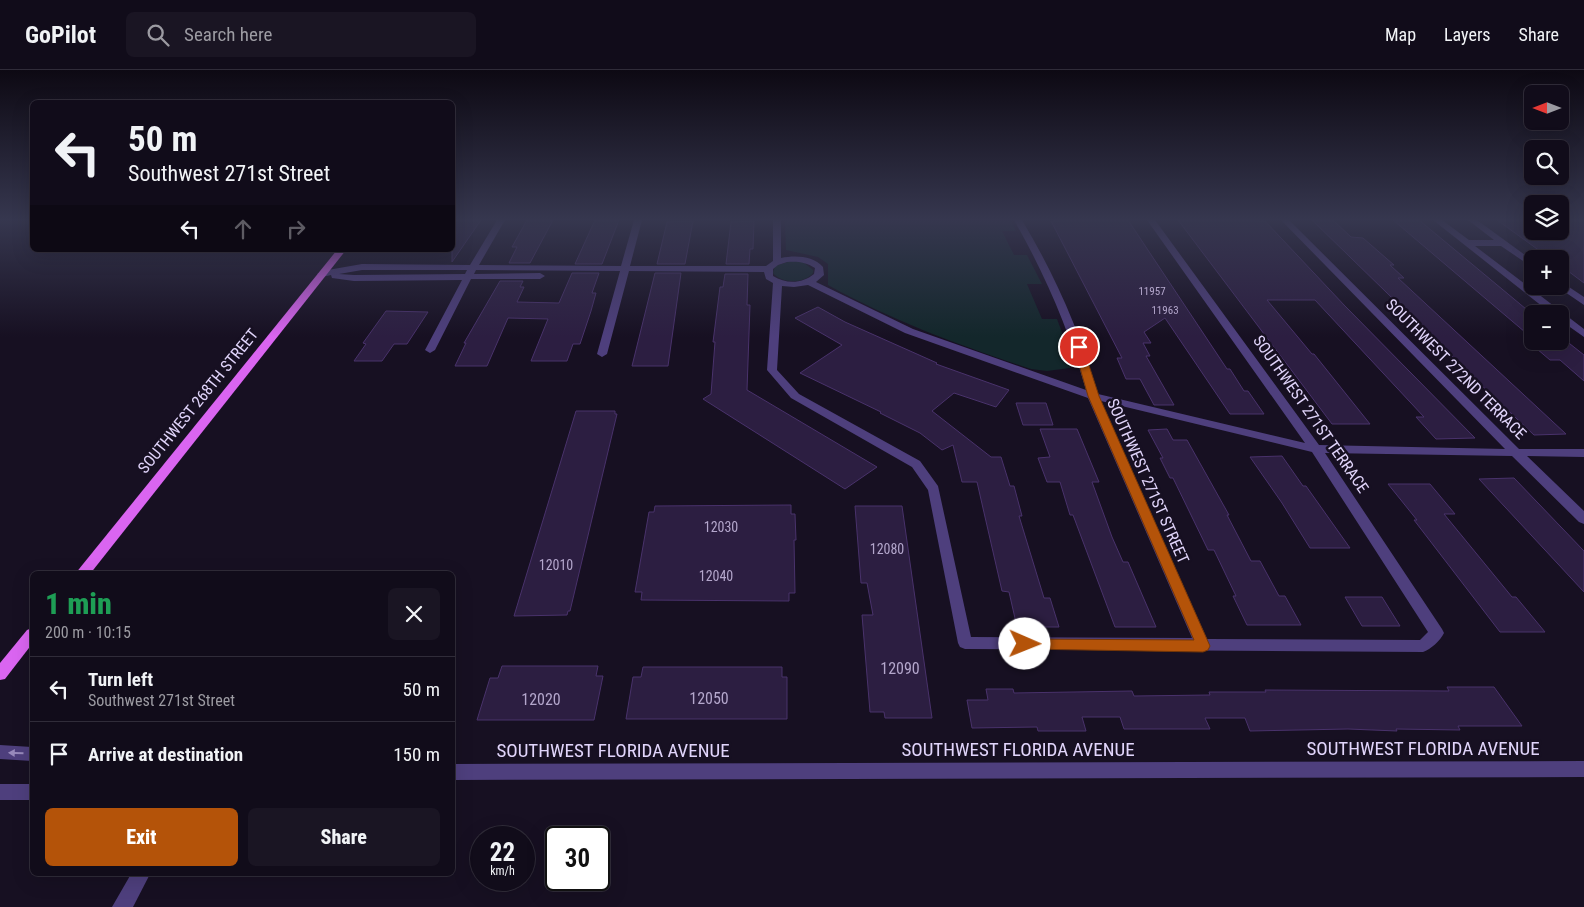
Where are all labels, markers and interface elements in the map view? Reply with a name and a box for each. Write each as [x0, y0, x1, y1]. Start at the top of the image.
search box [126, 12, 476, 57]
text: GoPilot [25, 21, 96, 49]
icon: search [144, 21, 172, 49]
text: Search here [184, 23, 272, 46]
text: Map [1385, 24, 1416, 45]
text: Layers [1444, 24, 1491, 45]
text: Share [1519, 24, 1559, 45]
north arrow [1524, 85, 1569, 130]
map controls [1524, 85, 1569, 350]
text: 50 m [128, 119, 197, 160]
icon: left [45, 120, 110, 185]
button: search [1524, 140, 1569, 185]
text: Southwest 271st Street [128, 161, 330, 186]
button: layers [1524, 195, 1569, 240]
icon: left [176, 215, 204, 243]
icon: ahead [229, 215, 257, 243]
icon: right [282, 215, 310, 243]
button: + [1524, 250, 1569, 295]
house number: 11957 [1138, 285, 1166, 298]
street label: SOUTHWEST 272ND TERRACE [1382, 295, 1530, 443]
house number: 11963 [1151, 304, 1179, 317]
button: − [1524, 305, 1569, 350]
street label: SOUTHWEST 268TH STREET [134, 325, 262, 477]
pin [1058, 326, 1100, 368]
street label: SOUTHWEST 271ST TERRACE [1249, 332, 1373, 497]
icon: arrive [1065, 333, 1093, 361]
street label: SOUTHWEST 271ST STREET [1103, 396, 1193, 566]
house number: 12030 [704, 519, 738, 535]
house number: 12080 [870, 541, 904, 557]
house number: 12010 [539, 557, 573, 573]
house number: 12040 [699, 568, 733, 584]
text: 1 min [45, 586, 112, 621]
button: close [388, 588, 440, 640]
position arrow [998, 617, 1050, 669]
text: 200 m · 10:15 [45, 623, 131, 642]
house number: 12090 [880, 659, 920, 678]
text: Turn left [88, 668, 153, 691]
icon: left [45, 675, 73, 703]
text: 50 m [403, 678, 440, 701]
house number: 12050 [689, 689, 729, 708]
house number: 12020 [521, 690, 561, 709]
text: Southwest 271st Street [88, 691, 235, 710]
street label: SOUTHWEST FLORIDA AVENUE [1306, 737, 1540, 760]
street label: SOUTHWEST FLORIDA AVENUE [901, 738, 1135, 761]
street label: SOUTHWEST FLORIDA AVENUE [496, 739, 730, 762]
icon: arrive [45, 740, 73, 768]
text: Arrive at destination [88, 743, 243, 766]
text: 150 m [393, 743, 440, 766]
one-way arrow [8, 749, 24, 757]
button: Exit [45, 808, 238, 866]
button: Share [248, 808, 440, 866]
speed limit sign: 30 [545, 826, 610, 891]
text: 22 [490, 838, 515, 867]
text: km/h [490, 864, 515, 878]

